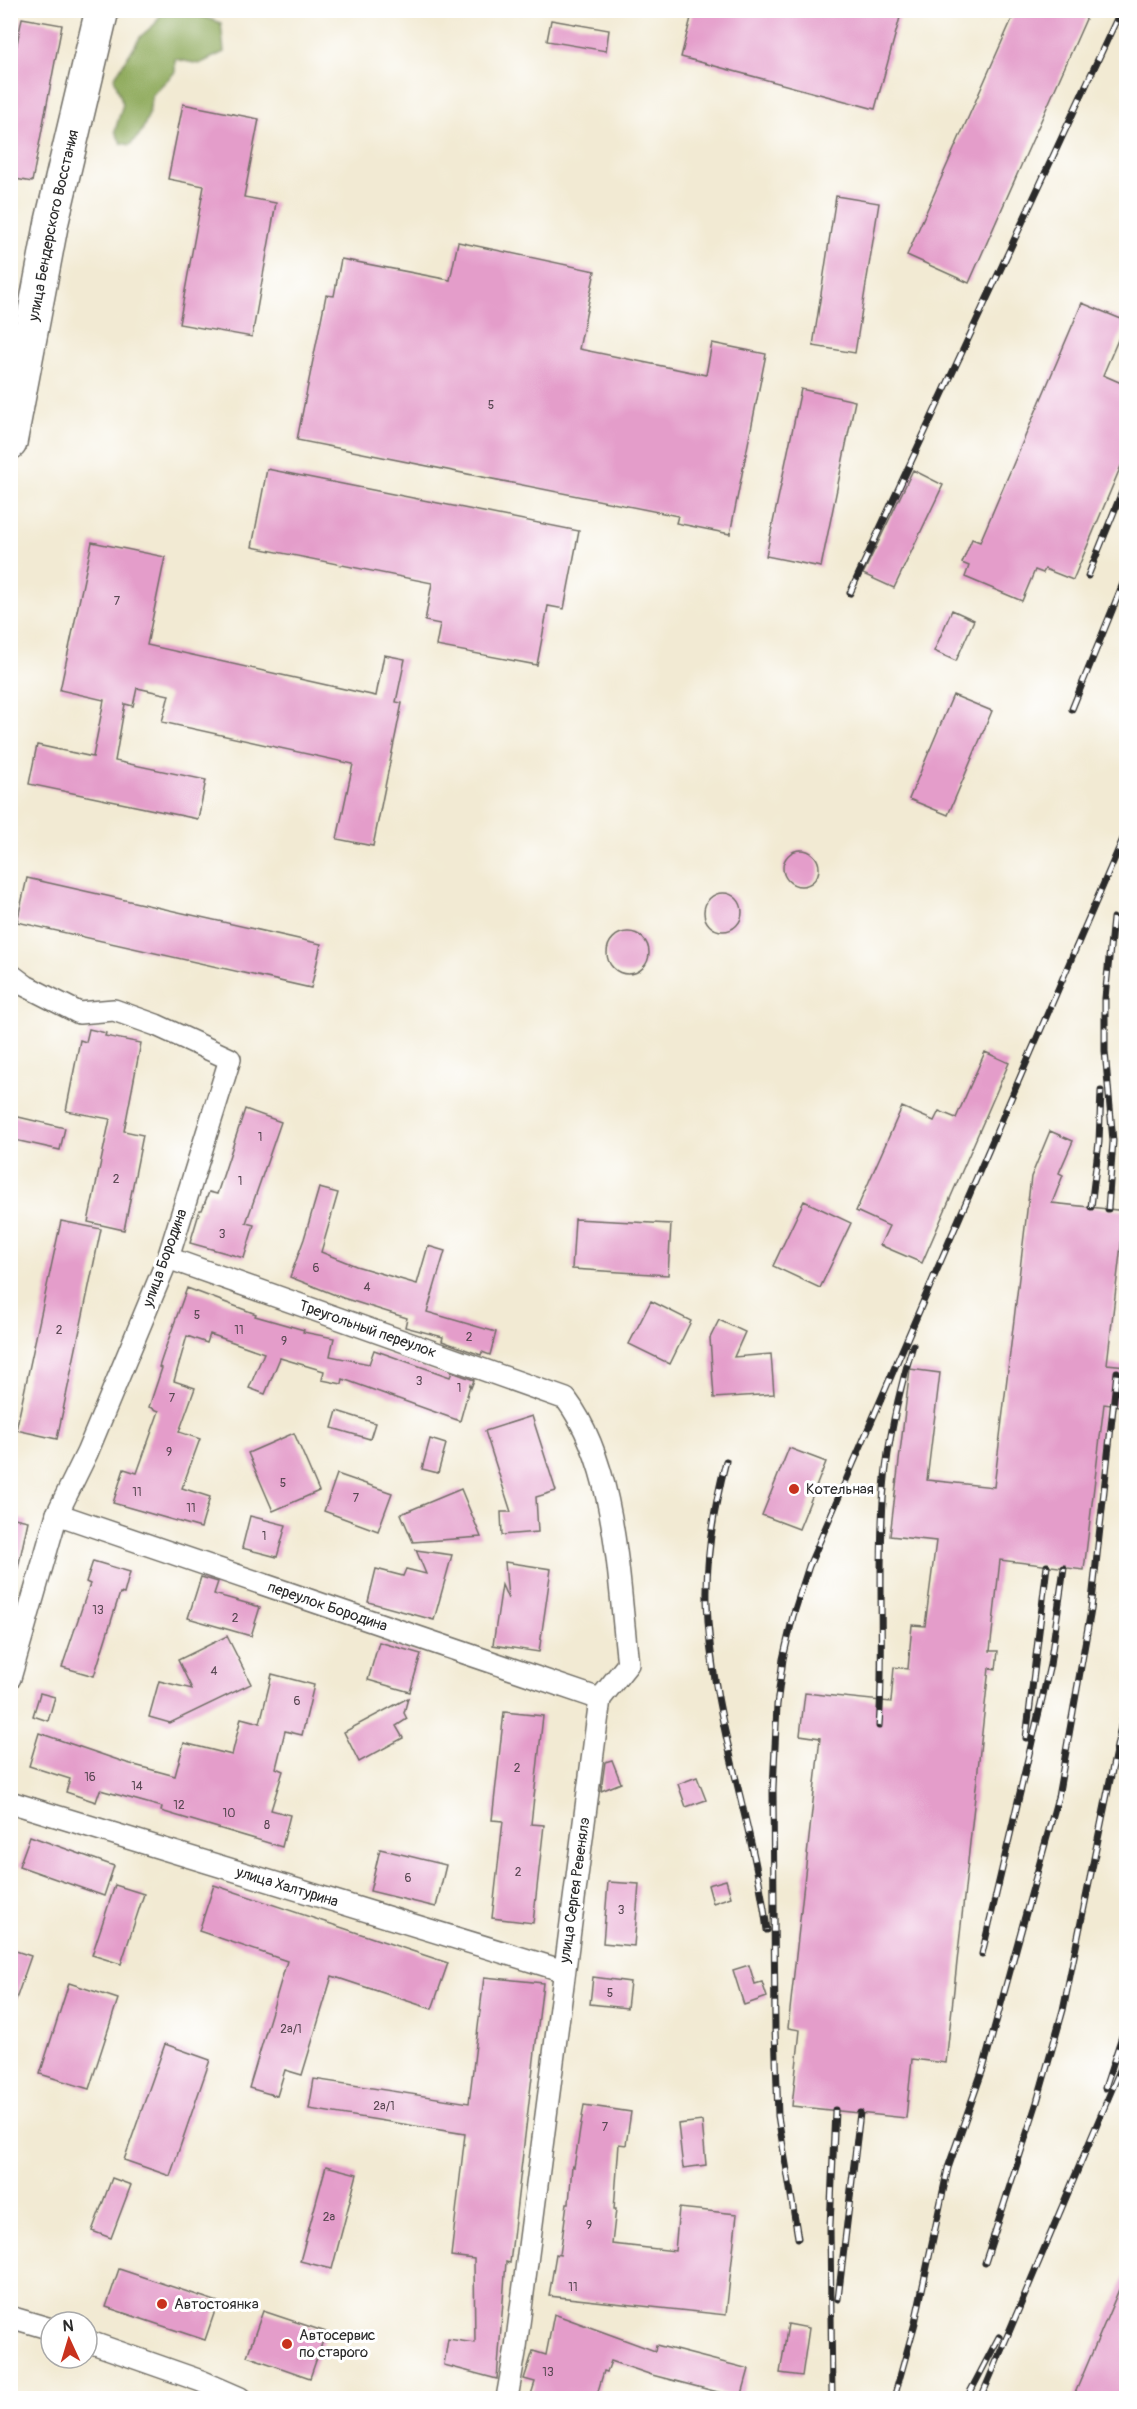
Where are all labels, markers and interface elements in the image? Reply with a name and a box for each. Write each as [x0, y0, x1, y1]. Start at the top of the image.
street label: улица Бендерского Восстания [24, 128, 83, 324]
house number: 5 [488, 398, 494, 413]
house number: 7 [114, 594, 121, 609]
house number: 1 [258, 1130, 262, 1145]
house number: 2 [113, 1172, 120, 1187]
house number: 1 [238, 1174, 242, 1189]
street label: улица Бородина [138, 1206, 192, 1311]
house number: 3 [219, 1227, 226, 1242]
house number: 6 [313, 1261, 320, 1276]
house number: 4 [364, 1280, 371, 1295]
street label: Треугольный переулок [297, 1296, 439, 1362]
house number: 5 [194, 1308, 200, 1323]
house number: 2 [56, 1323, 63, 1338]
house number: 11 [234, 1323, 244, 1338]
house number: 2 [466, 1330, 473, 1345]
house number: 9 [281, 1334, 287, 1349]
house number: 3 [416, 1374, 423, 1389]
house number: 1 [457, 1381, 461, 1396]
house number: 7 [169, 1391, 176, 1406]
house number: 9 [166, 1445, 172, 1460]
house number: 5 [280, 1476, 286, 1491]
place label: Котельная [806, 1480, 874, 1499]
marker: Котельная [787, 1482, 801, 1496]
house number: 11 [132, 1485, 142, 1500]
house number: 7 [353, 1491, 360, 1506]
house number: 11 [186, 1501, 196, 1516]
house number: 1 [262, 1529, 266, 1544]
street label: переулок Бородина [265, 1577, 390, 1635]
house number: 13 [92, 1603, 104, 1618]
house number: 2 [232, 1611, 239, 1626]
house number: 4 [211, 1664, 218, 1679]
house number: 6 [294, 1694, 301, 1709]
house number: 2 [514, 1761, 521, 1776]
house number: 16 [84, 1770, 96, 1785]
house number: 14 [131, 1779, 143, 1794]
house number: 12 [173, 1798, 185, 1813]
house number: 10 [223, 1806, 235, 1821]
street label: улица Сергея Ревенялэ [555, 1816, 595, 1965]
house number: 8 [264, 1818, 270, 1833]
street label: улица Халтурина [233, 1862, 341, 1911]
house number: 2 [515, 1865, 522, 1880]
house number: 6 [405, 1871, 412, 1886]
house number: 3 [618, 1903, 625, 1918]
house number: 5 [607, 1986, 613, 2001]
house number: 2а/1 [280, 2022, 302, 2037]
house number: 2а/1 [373, 2099, 395, 2114]
house number: 7 [602, 2120, 609, 2135]
house number: 2а [323, 2210, 336, 2225]
house number: 9 [586, 2218, 592, 2233]
house number: 11 [568, 2280, 578, 2295]
place label: Автостоянка [174, 2295, 259, 2314]
marker: Автостоянка [155, 2297, 169, 2311]
north arrow [39, 2310, 99, 2370]
text: N [62, 2316, 74, 2336]
place label: Автосервис по старого [299, 2326, 376, 2362]
marker: Автосервис по старого [280, 2337, 294, 2351]
house number: 13 [542, 2365, 554, 2380]

